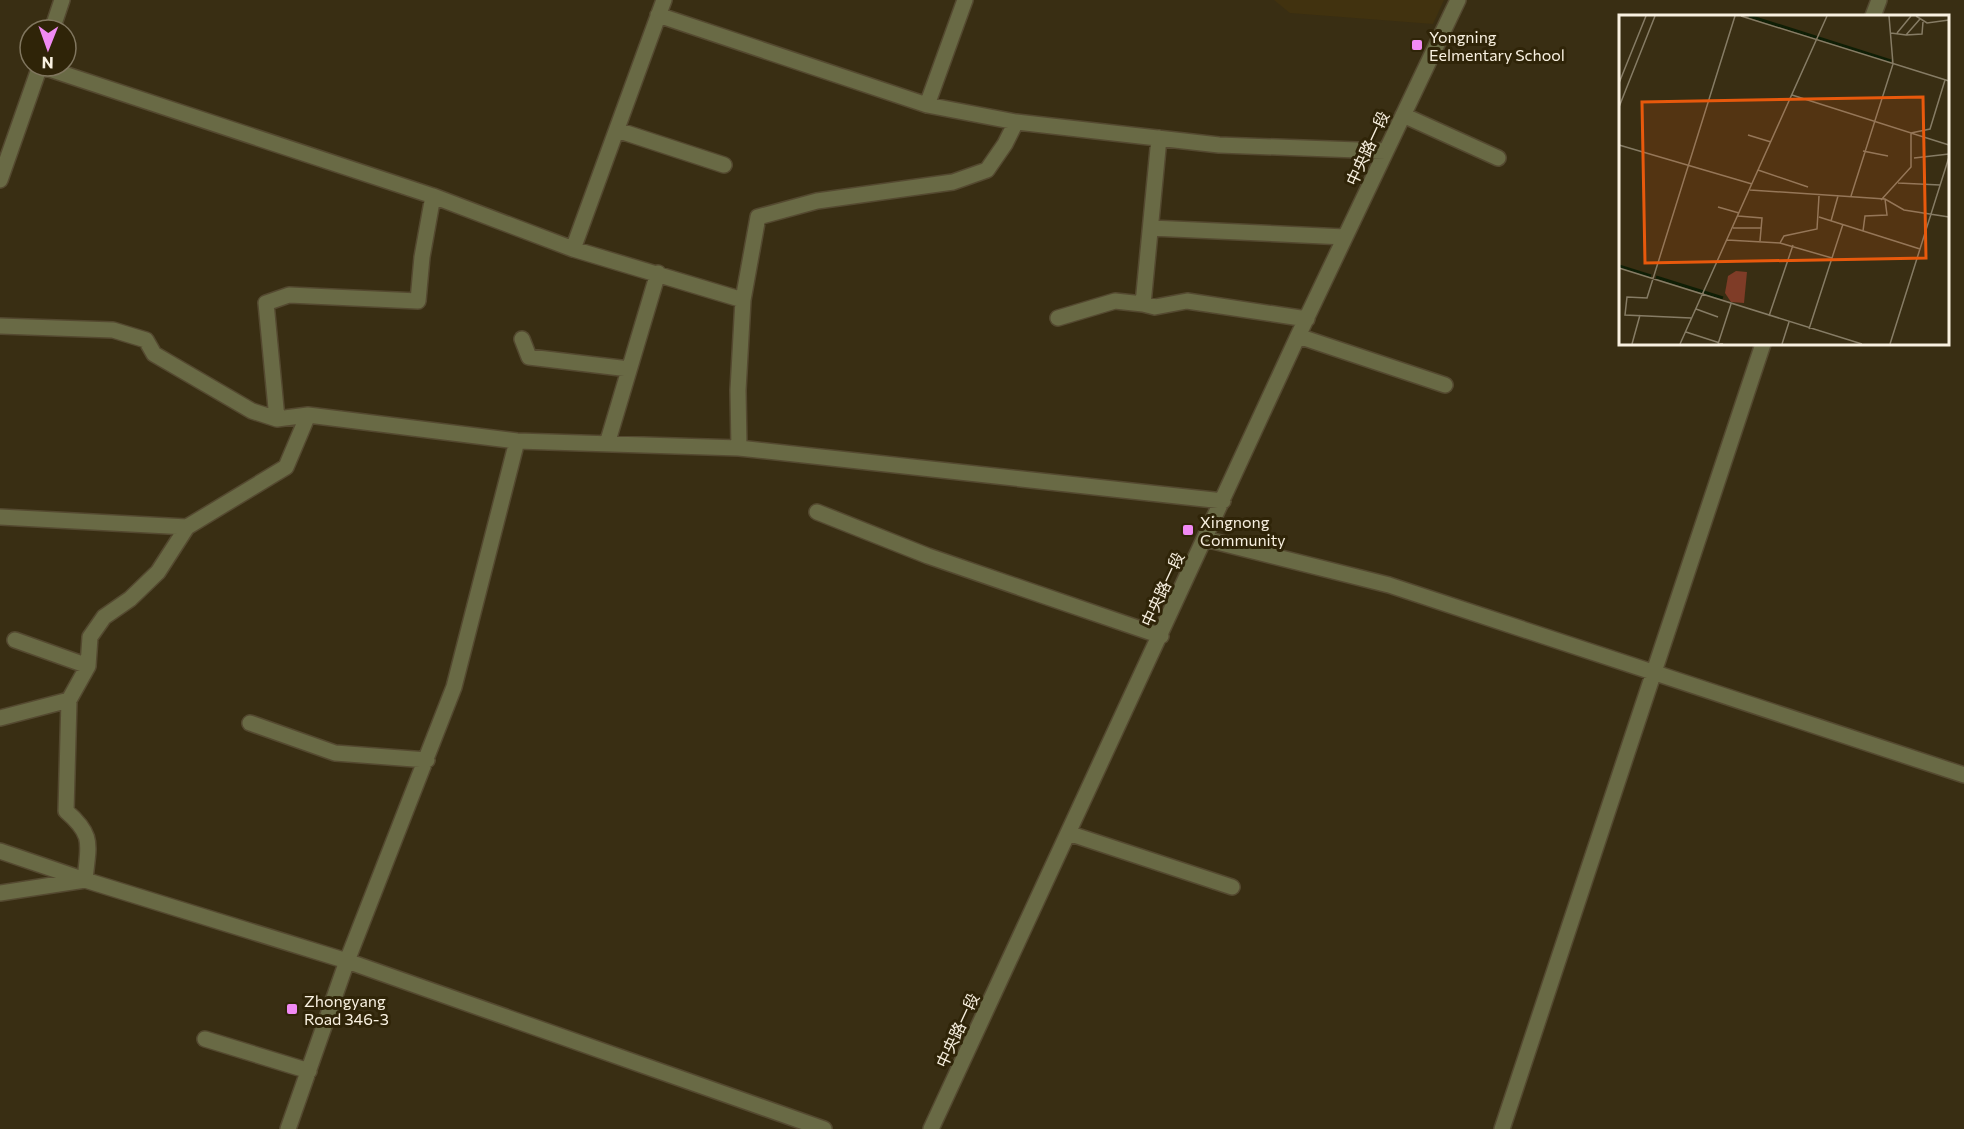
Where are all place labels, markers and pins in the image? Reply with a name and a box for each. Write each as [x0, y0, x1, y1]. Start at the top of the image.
place label: Yongning Eelmentary School [1429, 27, 1565, 64]
marker: Yongning Eelmentary School [1410, 38, 1424, 52]
place label: Xingnong Community [1200, 512, 1286, 549]
marker: Xingnong Community [1181, 523, 1195, 537]
place label: Zhongyang Road 346-3 [304, 991, 389, 1028]
marker: Zhongyang Road 346-3 [285, 1002, 299, 1016]

